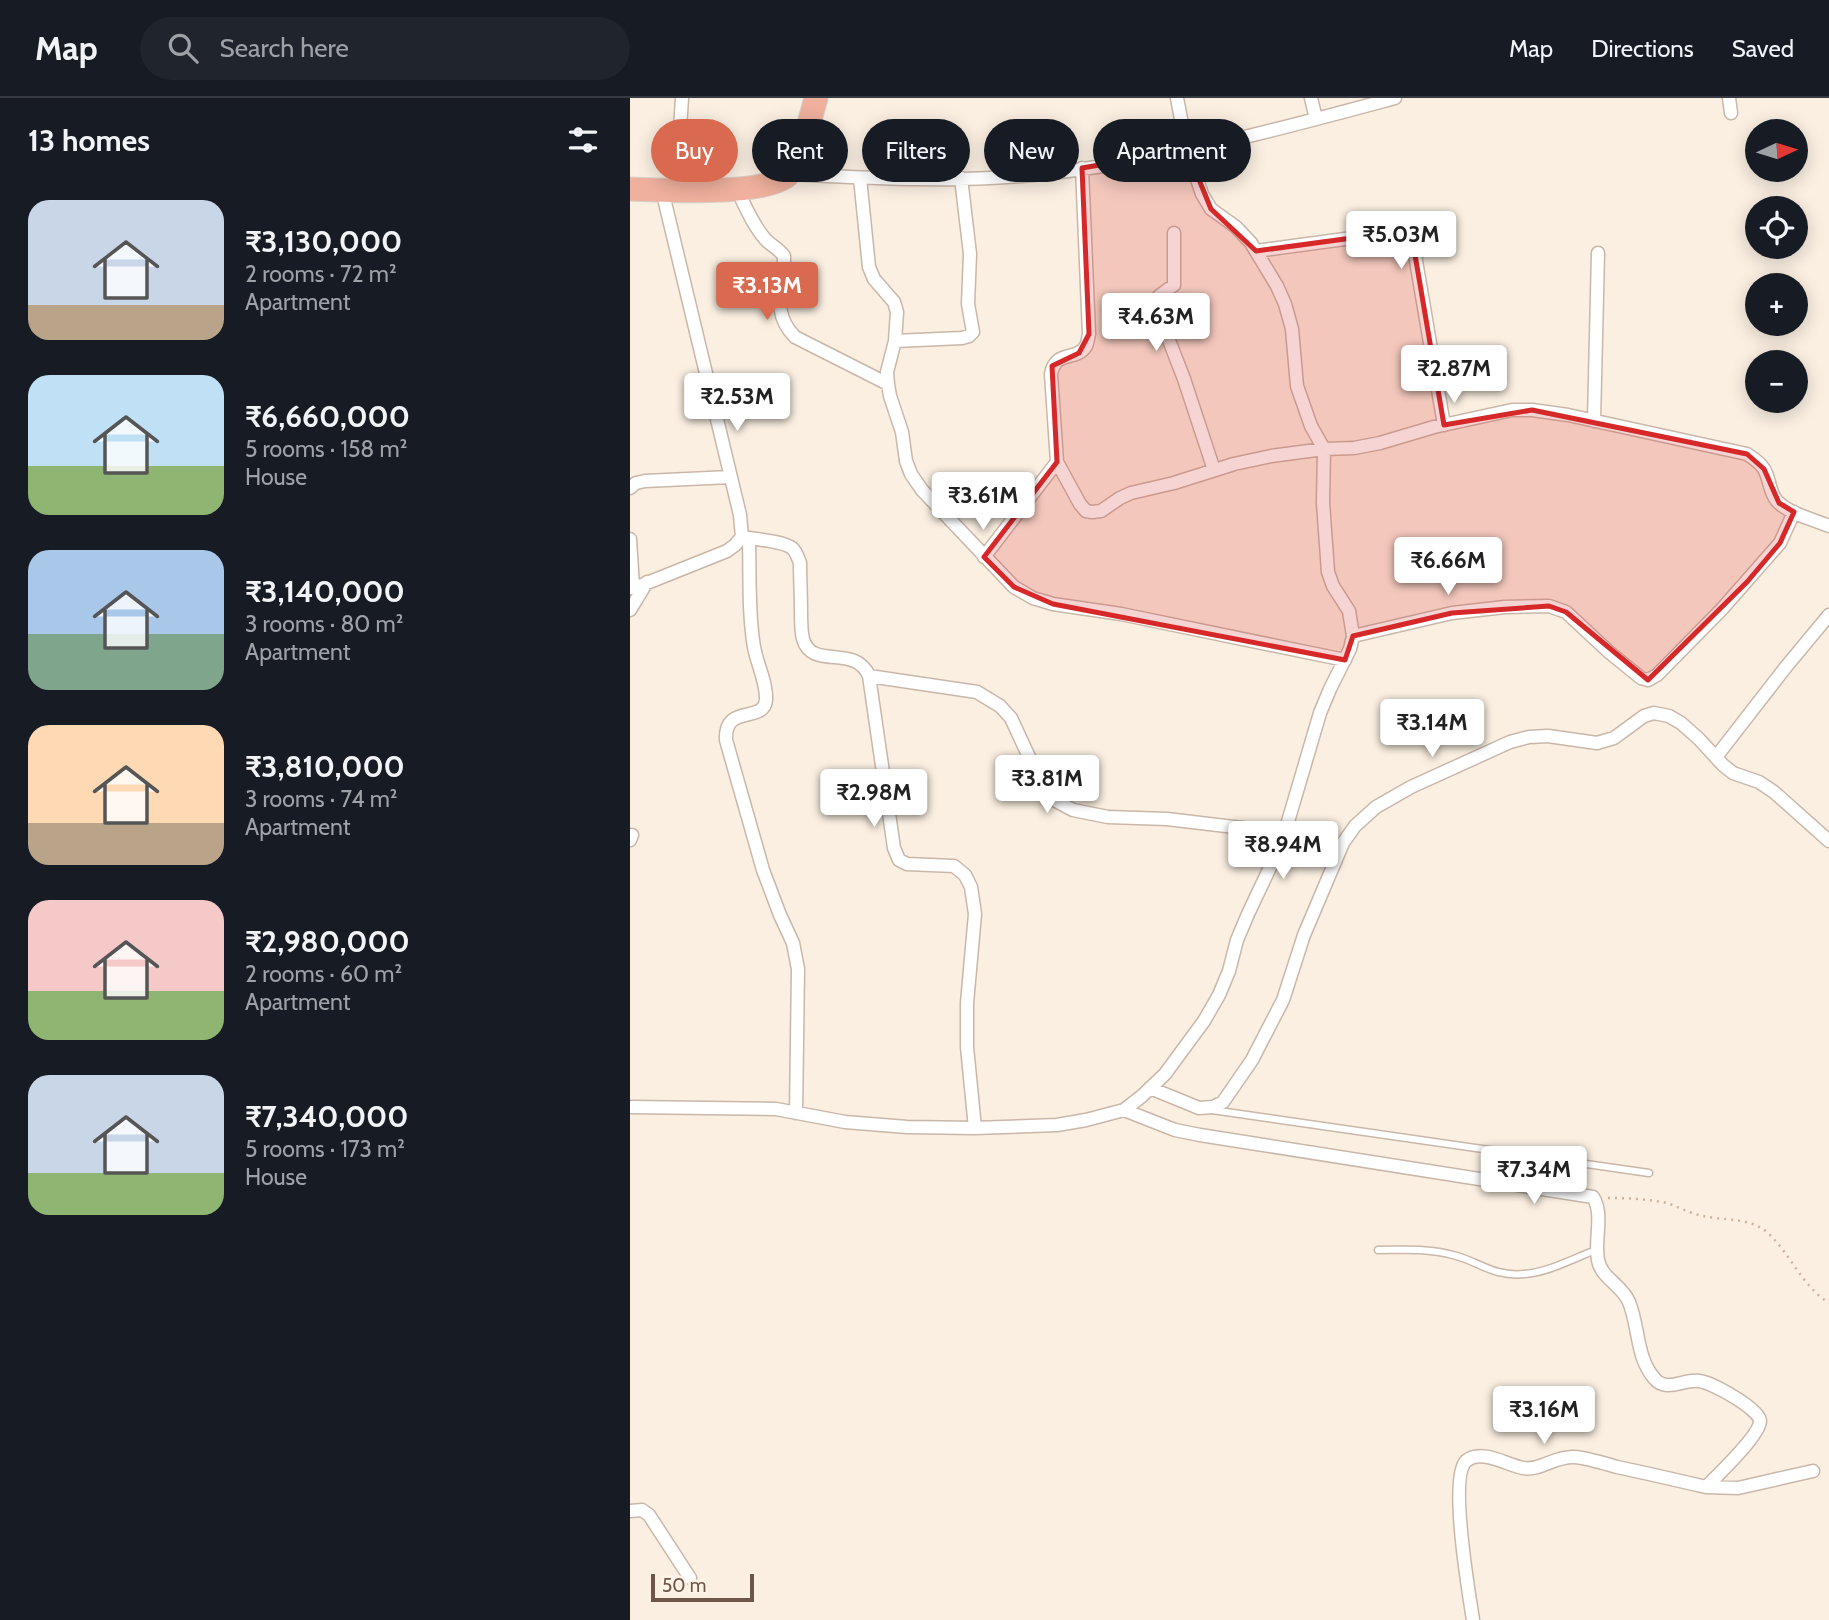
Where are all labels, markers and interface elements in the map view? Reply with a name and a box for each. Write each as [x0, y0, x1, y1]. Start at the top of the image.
search box [140, 17, 630, 80]
text: Map [35, 28, 98, 68]
icon: search [164, 29, 202, 67]
text: Search here [220, 32, 349, 64]
text: Map [1509, 34, 1553, 63]
text: Directions [1591, 34, 1694, 63]
text: Saved [1732, 34, 1794, 63]
chip: Buy [651, 119, 738, 182]
chip: Rent [752, 119, 848, 182]
chip: Filters [862, 119, 970, 182]
chip: New [984, 119, 1079, 182]
chip: Apartment [1093, 119, 1251, 182]
north arrow [1745, 119, 1808, 182]
map controls [1745, 119, 1808, 413]
icon: filters [564, 121, 602, 159]
text: 13 homes [28, 122, 150, 159]
button: locate [1745, 196, 1808, 259]
pin: ₹5.03M [1344, 212, 1458, 271]
text: ₹5.03M [1362, 220, 1440, 248]
text: ₹3,130,000 [245, 223, 402, 260]
icon: home [84, 228, 168, 312]
text: 2 rooms · 72 m² [245, 260, 397, 288]
pin: ₹3.13M [710, 262, 824, 322]
text: ₹3.13M [732, 271, 802, 299]
button: + [1745, 273, 1808, 336]
text: Apartment [245, 288, 350, 316]
pin: ₹4.63M [1099, 294, 1213, 353]
text: ₹4.63M [1118, 302, 1194, 330]
pin: ₹2.87M [1397, 345, 1511, 405]
button: − [1745, 350, 1808, 413]
text: ₹2.87M [1417, 354, 1491, 382]
pin: ₹2.53M [680, 374, 794, 433]
text: ₹2.53M [700, 382, 774, 410]
text: ₹6,660,000 [245, 398, 410, 435]
icon: home [84, 403, 168, 487]
text: 5 rooms · 158 m² [245, 435, 407, 463]
text: House [245, 463, 307, 491]
pin: ₹3.61M [926, 472, 1040, 532]
text: ₹3.61M [948, 481, 1018, 509]
pin: ₹6.66M [1391, 538, 1505, 597]
text: ₹6.66M [1410, 546, 1486, 574]
text: ₹3,140,000 [245, 573, 405, 610]
icon: home [84, 578, 168, 662]
text: 3 rooms · 80 m² [245, 610, 403, 638]
text: Apartment [245, 638, 350, 666]
pin: ₹3.14M [1375, 700, 1489, 759]
text: ₹3.14M [1396, 708, 1468, 736]
text: ₹3,810,000 [245, 748, 405, 785]
icon: home [84, 753, 168, 837]
pin: ₹3.81M [990, 756, 1104, 815]
text: ₹3.81M [1011, 764, 1083, 792]
pin: ₹2.98M [817, 770, 931, 829]
text: ₹2.98M [836, 778, 912, 806]
text: 3 rooms · 74 m² [245, 785, 397, 813]
text: Apartment [245, 813, 350, 841]
pin: ₹8.94M [1226, 822, 1340, 881]
text: ₹8.94M [1244, 830, 1322, 858]
text: ₹2,980,000 [245, 923, 410, 960]
icon: home [84, 928, 168, 1012]
text: 2 rooms · 60 m² [245, 960, 402, 988]
text: Apartment [245, 988, 350, 1016]
text: ₹7,340,000 [245, 1098, 408, 1135]
icon: home [84, 1103, 168, 1187]
text: 5 rooms · 173 m² [245, 1135, 405, 1163]
pin: ₹7.34M [1477, 1146, 1591, 1206]
text: ₹7.34M [1497, 1155, 1571, 1183]
text: House [245, 1163, 307, 1191]
pin: ₹3.16M [1487, 1386, 1601, 1446]
text: ₹3.16M [1509, 1395, 1579, 1423]
scale bar [651, 1571, 754, 1603]
text: 50 m [662, 1574, 706, 1597]

